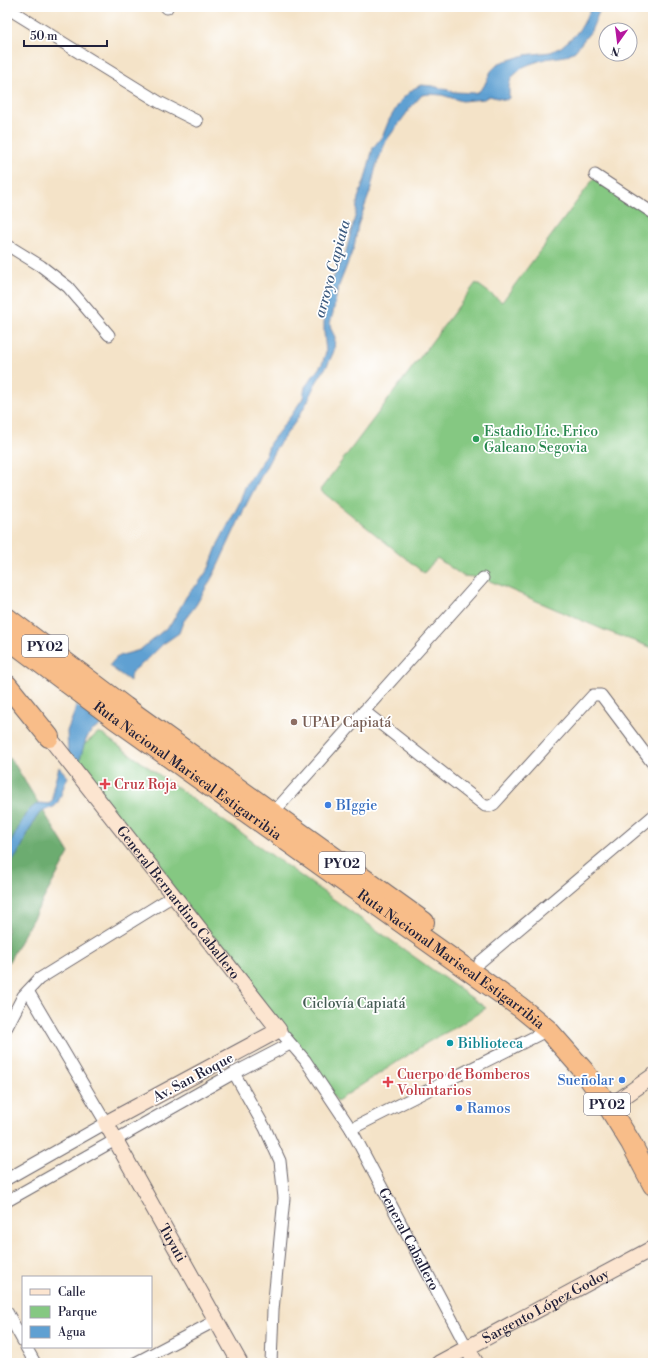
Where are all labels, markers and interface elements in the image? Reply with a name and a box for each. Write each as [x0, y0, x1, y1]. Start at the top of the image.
scale bar [24, 22, 107, 48]
north arrow [598, 22, 638, 62]
text: 50 m [30, 29, 58, 44]
text: N [610, 43, 622, 59]
water label: arroyo Capiata [310, 218, 355, 320]
place label: Estadio Lic. Erico Galeano Segovia [484, 423, 598, 457]
marker: Estadio Lic. Erico Galeano Segovia [471, 434, 481, 444]
road number: PY02 [22, 635, 68, 657]
street label: Ruta Nacional Mariscal Estigarribia [90, 698, 285, 845]
place label: UPAP Capiatá [302, 714, 392, 732]
marker: UPAP Capiatá [289, 717, 299, 727]
place label: Cruz Roja [114, 776, 178, 794]
marker: Cruz Roja [99, 778, 111, 790]
place label: BIggie [335, 797, 377, 815]
marker: BIggie [323, 800, 333, 810]
street label: General Bernardino Caballero [112, 822, 244, 983]
road number: PY02 [319, 852, 365, 874]
street label: Ruta Nacional Mariscal Estigarribia [353, 886, 549, 1034]
park label: Ciclovía Capiatá [302, 995, 407, 1013]
place label: Biblioteca [457, 1035, 524, 1053]
marker: Biblioteca [445, 1038, 455, 1048]
street label: Av. San Roque [149, 1049, 237, 1107]
place label: Cuerpo de Bomberos Voluntarios [396, 1066, 530, 1100]
place label: Sueñolar [557, 1072, 614, 1090]
marker: Sueñolar [617, 1075, 627, 1085]
marker: Cuerpo de Bomberos Voluntarios [382, 1076, 394, 1088]
road number: PY02 [584, 1093, 630, 1115]
place label: Ramos [467, 1100, 510, 1118]
marker: Ramos [454, 1103, 464, 1113]
street label: General Caballero [374, 1185, 443, 1294]
street label: Tuyuti [154, 1221, 190, 1266]
street label: Sargento López Godoy [479, 1265, 613, 1348]
legend [22, 1276, 152, 1348]
text: Calle [58, 1285, 85, 1300]
text: Parque [58, 1305, 97, 1320]
text: Agua [57, 1325, 87, 1340]

